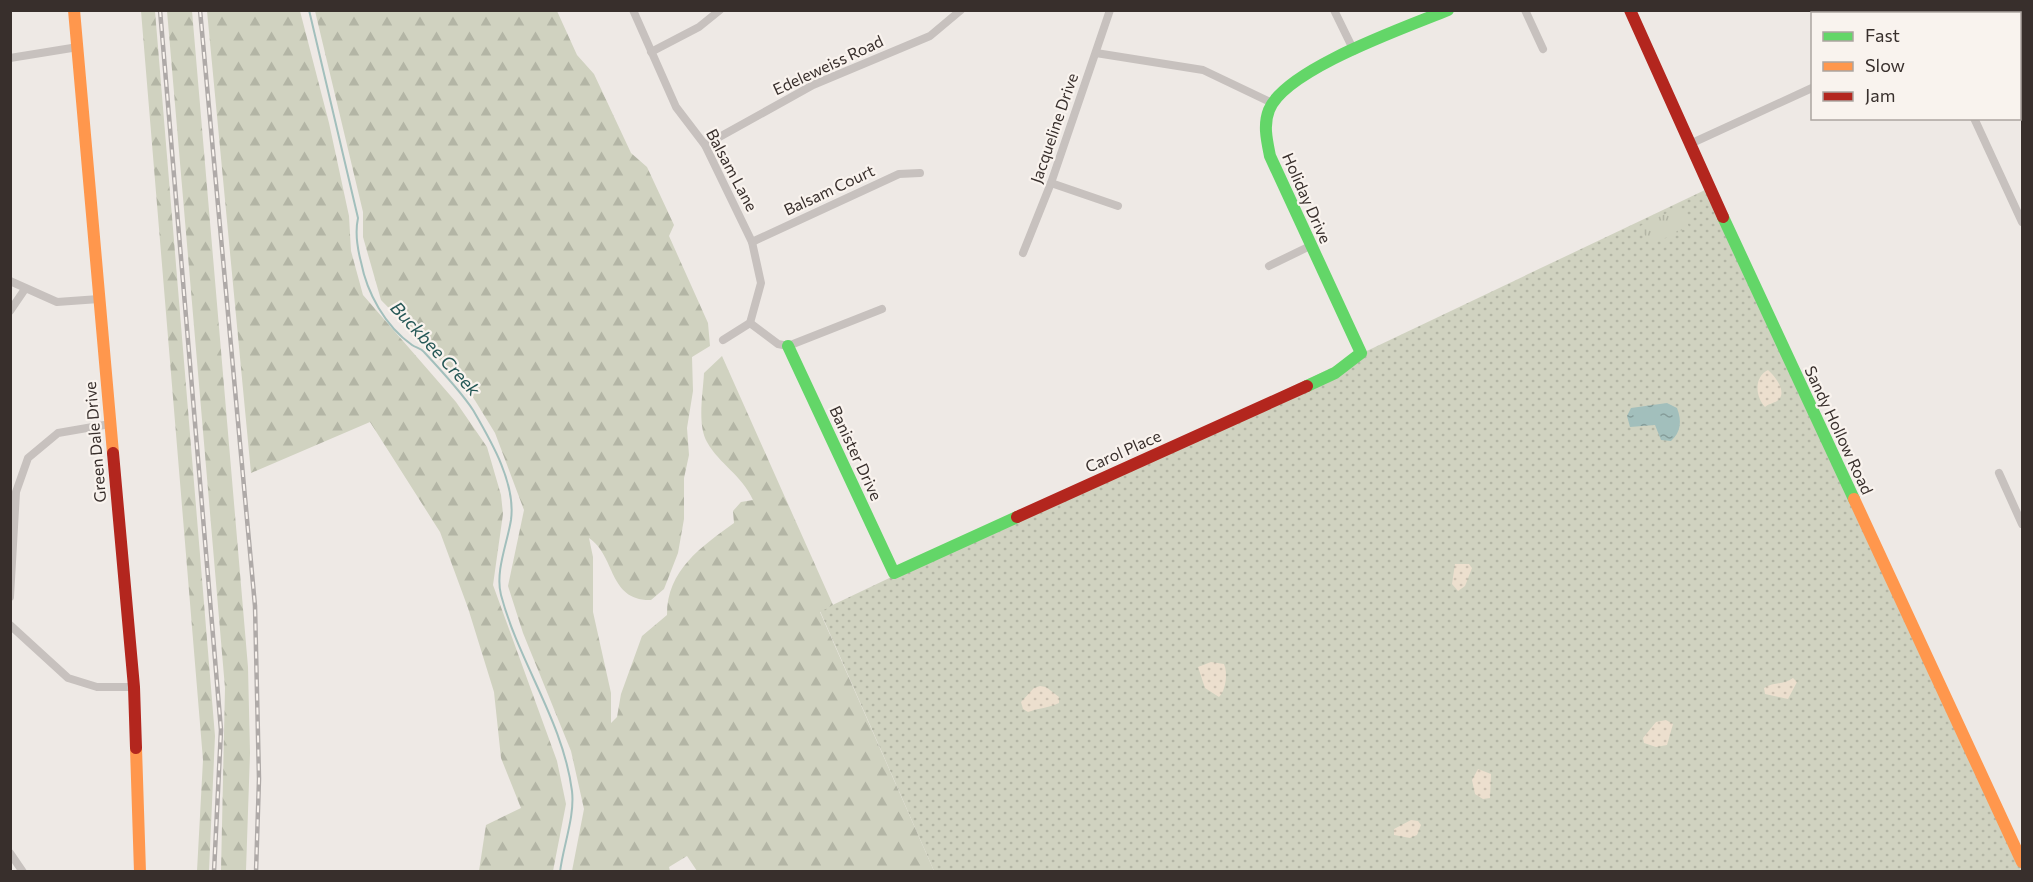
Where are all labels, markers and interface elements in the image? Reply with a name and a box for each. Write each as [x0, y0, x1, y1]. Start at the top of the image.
legend [1811, 12, 2021, 120]
text: Fast [1865, 24, 1900, 46]
street label: Edeleweiss Road [770, 31, 886, 98]
text: Slow [1865, 54, 1905, 76]
street label: Jacqueline Drive [1026, 70, 1081, 185]
text: Jam [1865, 84, 1895, 106]
street label: Balsam Lane [703, 125, 762, 214]
street label: Holiday Drive [1279, 150, 1336, 246]
street label: Balsam Court [780, 160, 878, 219]
water label: Buckbee Creek [386, 296, 486, 401]
street label: Sandy Hollow Road [1801, 362, 1878, 497]
street label: Green Dale Drive [80, 381, 109, 503]
street label: Banister Drive [826, 402, 887, 503]
street label: Carol Place [1082, 425, 1164, 476]

